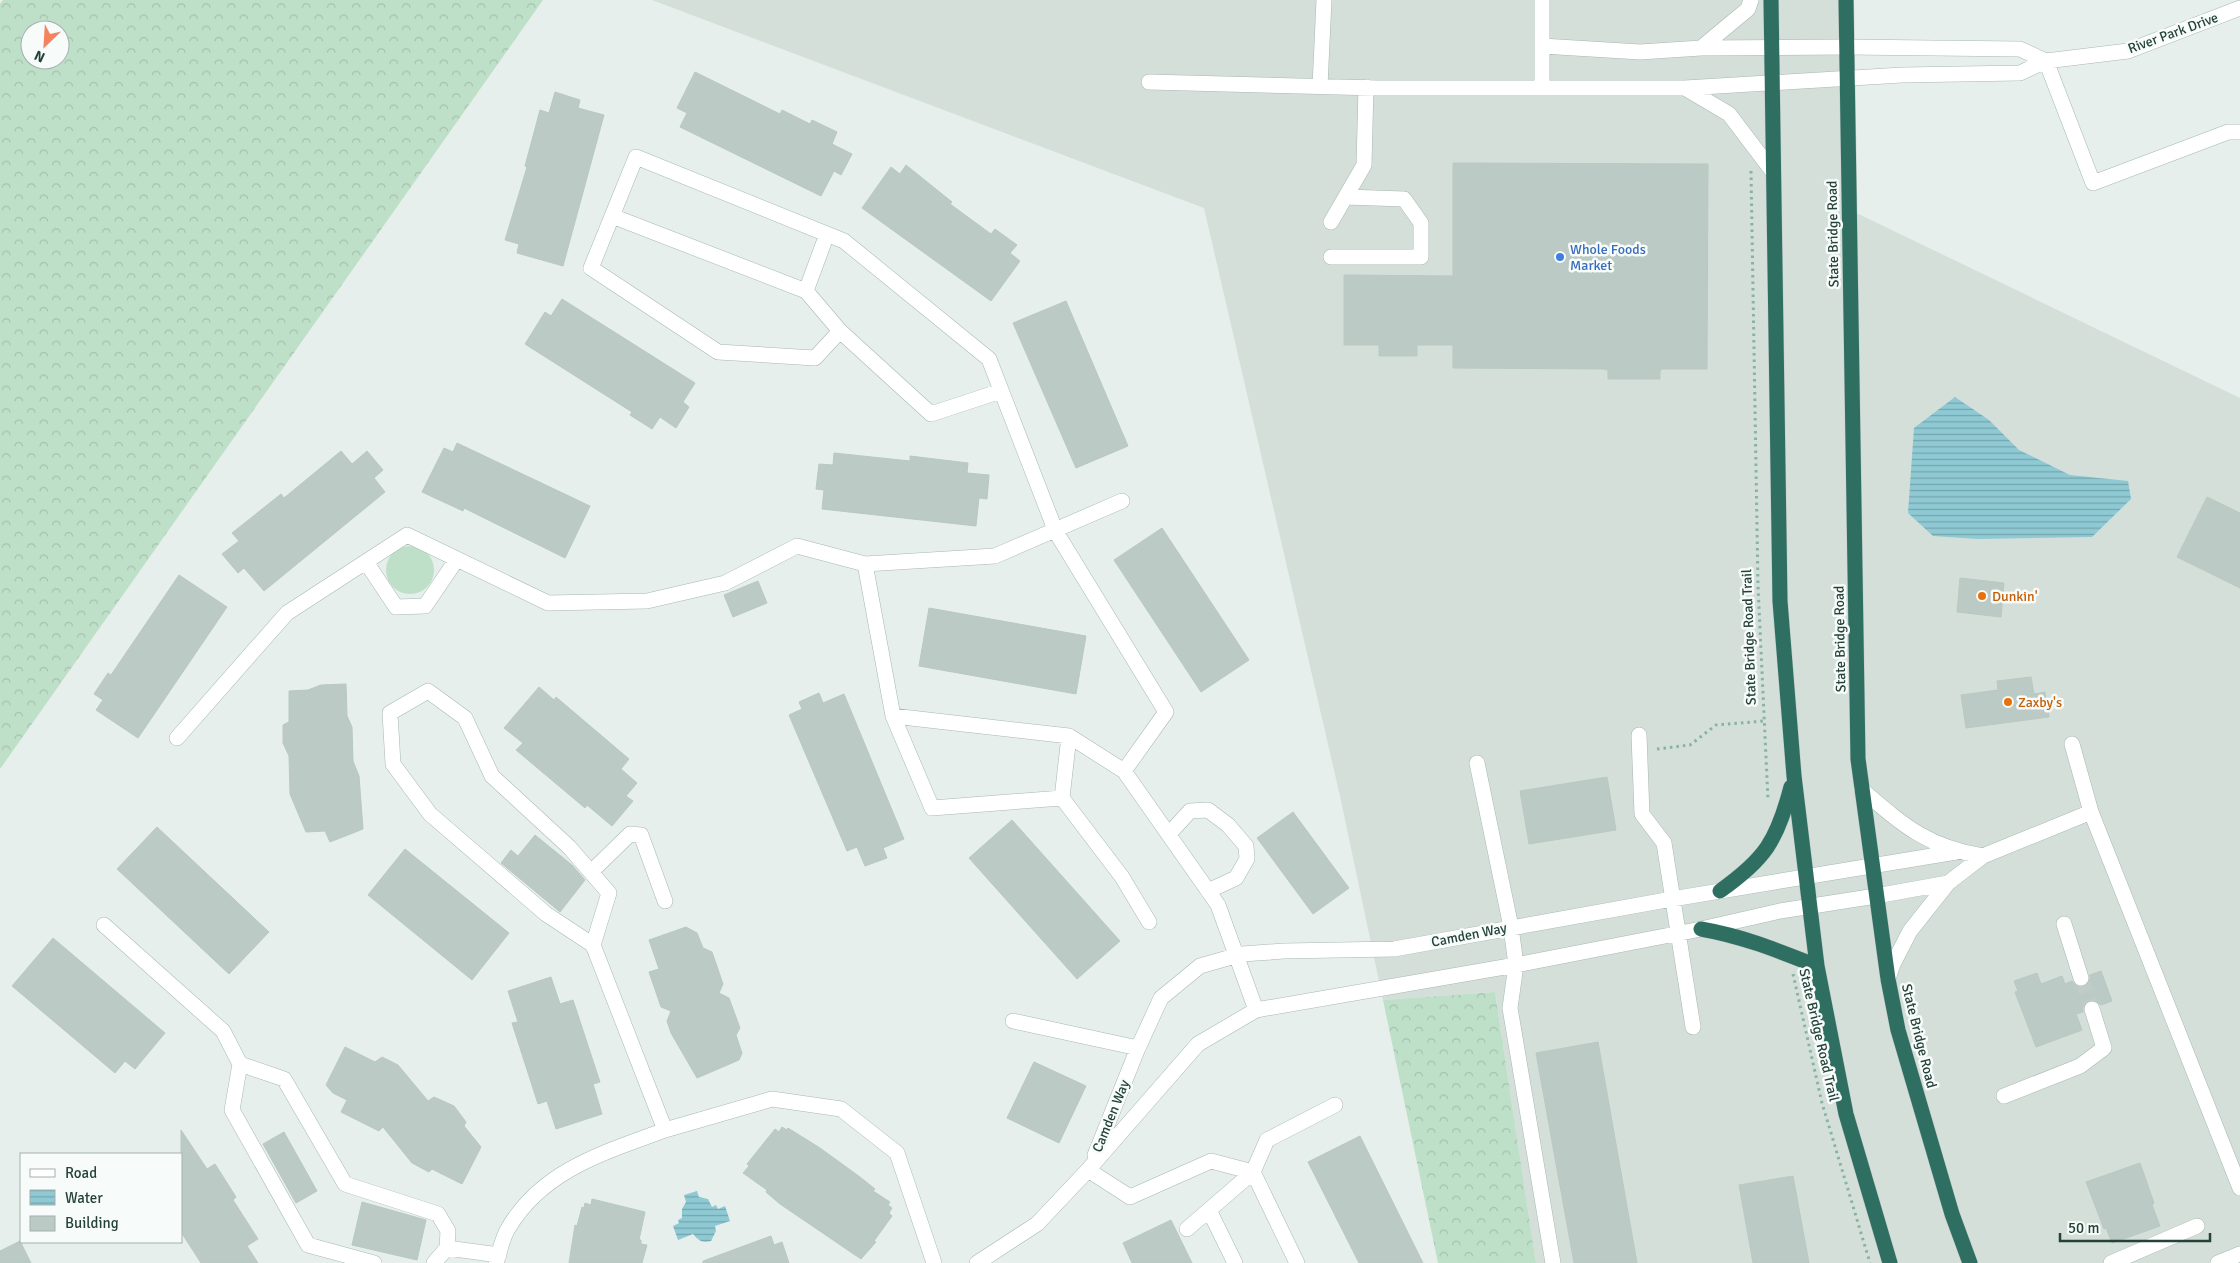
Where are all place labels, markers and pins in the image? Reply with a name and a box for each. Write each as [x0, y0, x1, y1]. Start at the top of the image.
place label: Whole Foods Market [1570, 241, 1646, 274]
marker: Whole Foods Market [1554, 251, 1566, 263]
place label: Dunkin' [1992, 588, 2038, 605]
marker: Dunkin' [1976, 590, 1988, 602]
place label: Zaxby's [2018, 694, 2062, 711]
marker: Zaxby's [2002, 696, 2014, 708]

